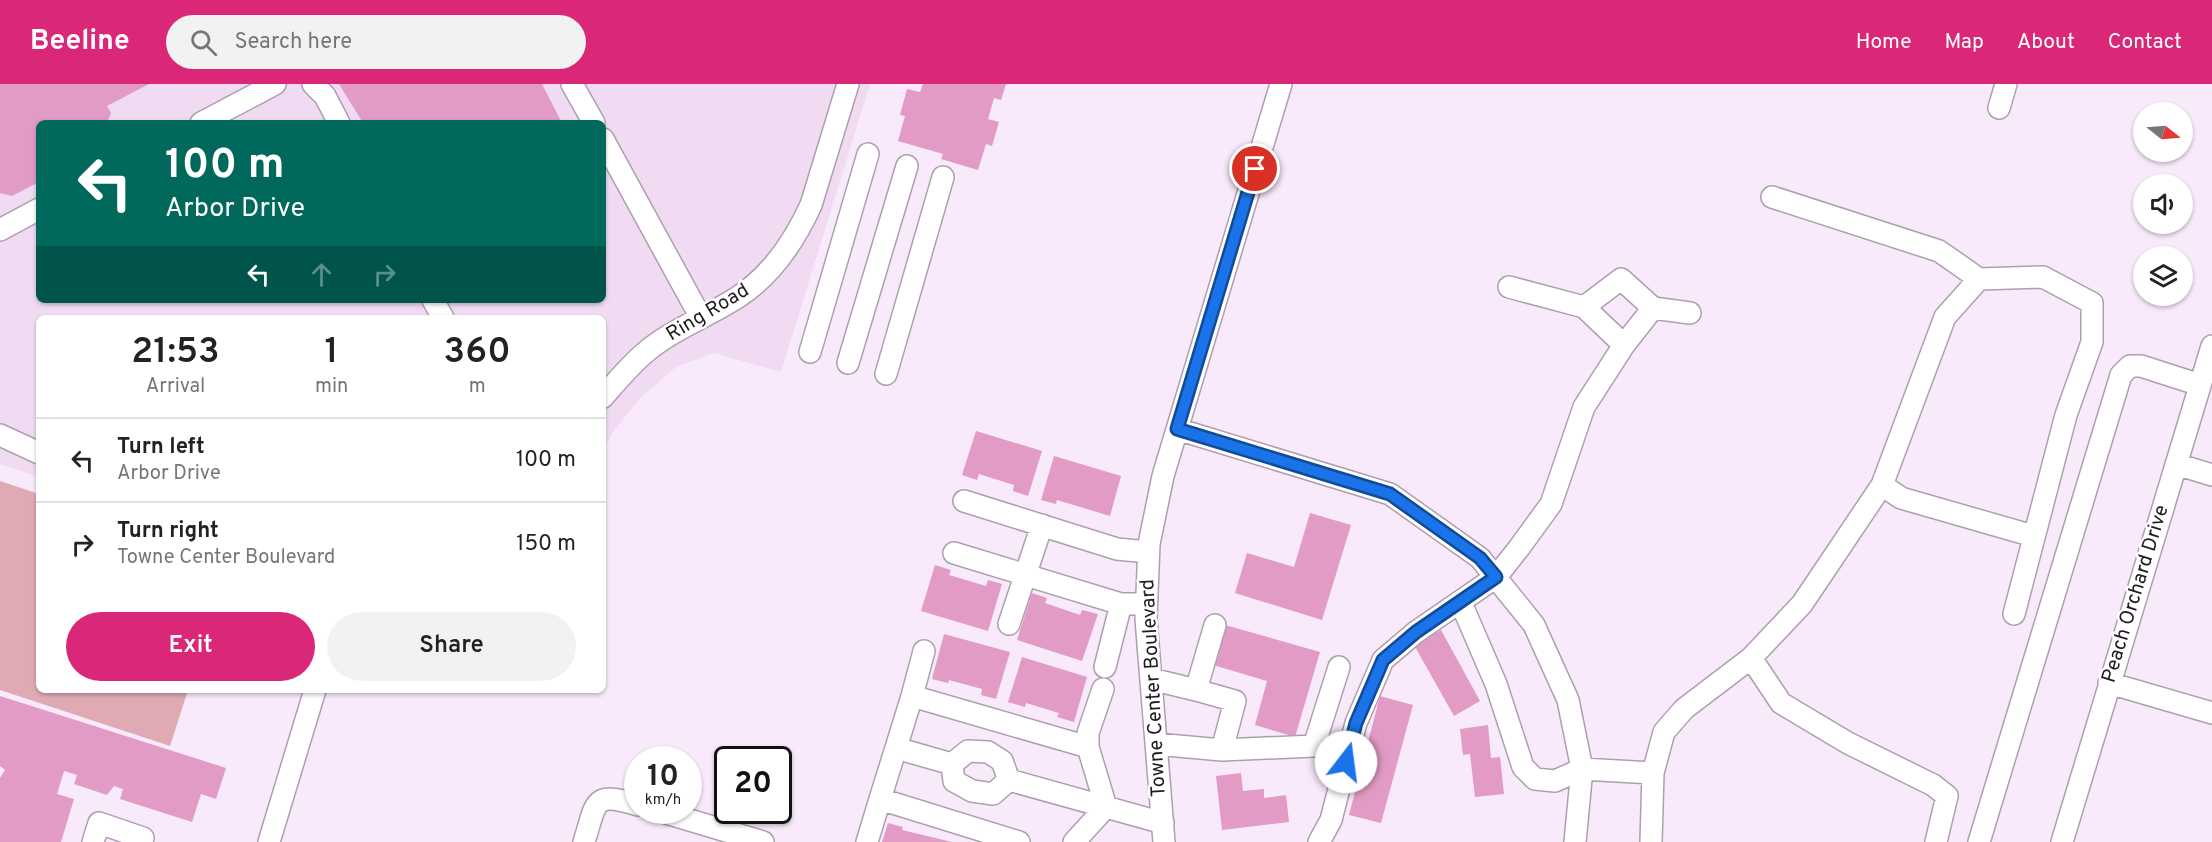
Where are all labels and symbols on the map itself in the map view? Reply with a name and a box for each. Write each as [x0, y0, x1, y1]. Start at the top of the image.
north arrow [2133, 102, 2193, 162]
pin [1229, 143, 1280, 194]
street label: Ring Road [662, 278, 754, 348]
street label: Peach Orchard Drive [2097, 502, 2175, 686]
street label: Towne Center Boulevard [1135, 578, 1173, 798]
position arrow [1314, 730, 1378, 794]
speed limit sign: 20 [714, 746, 792, 824]

